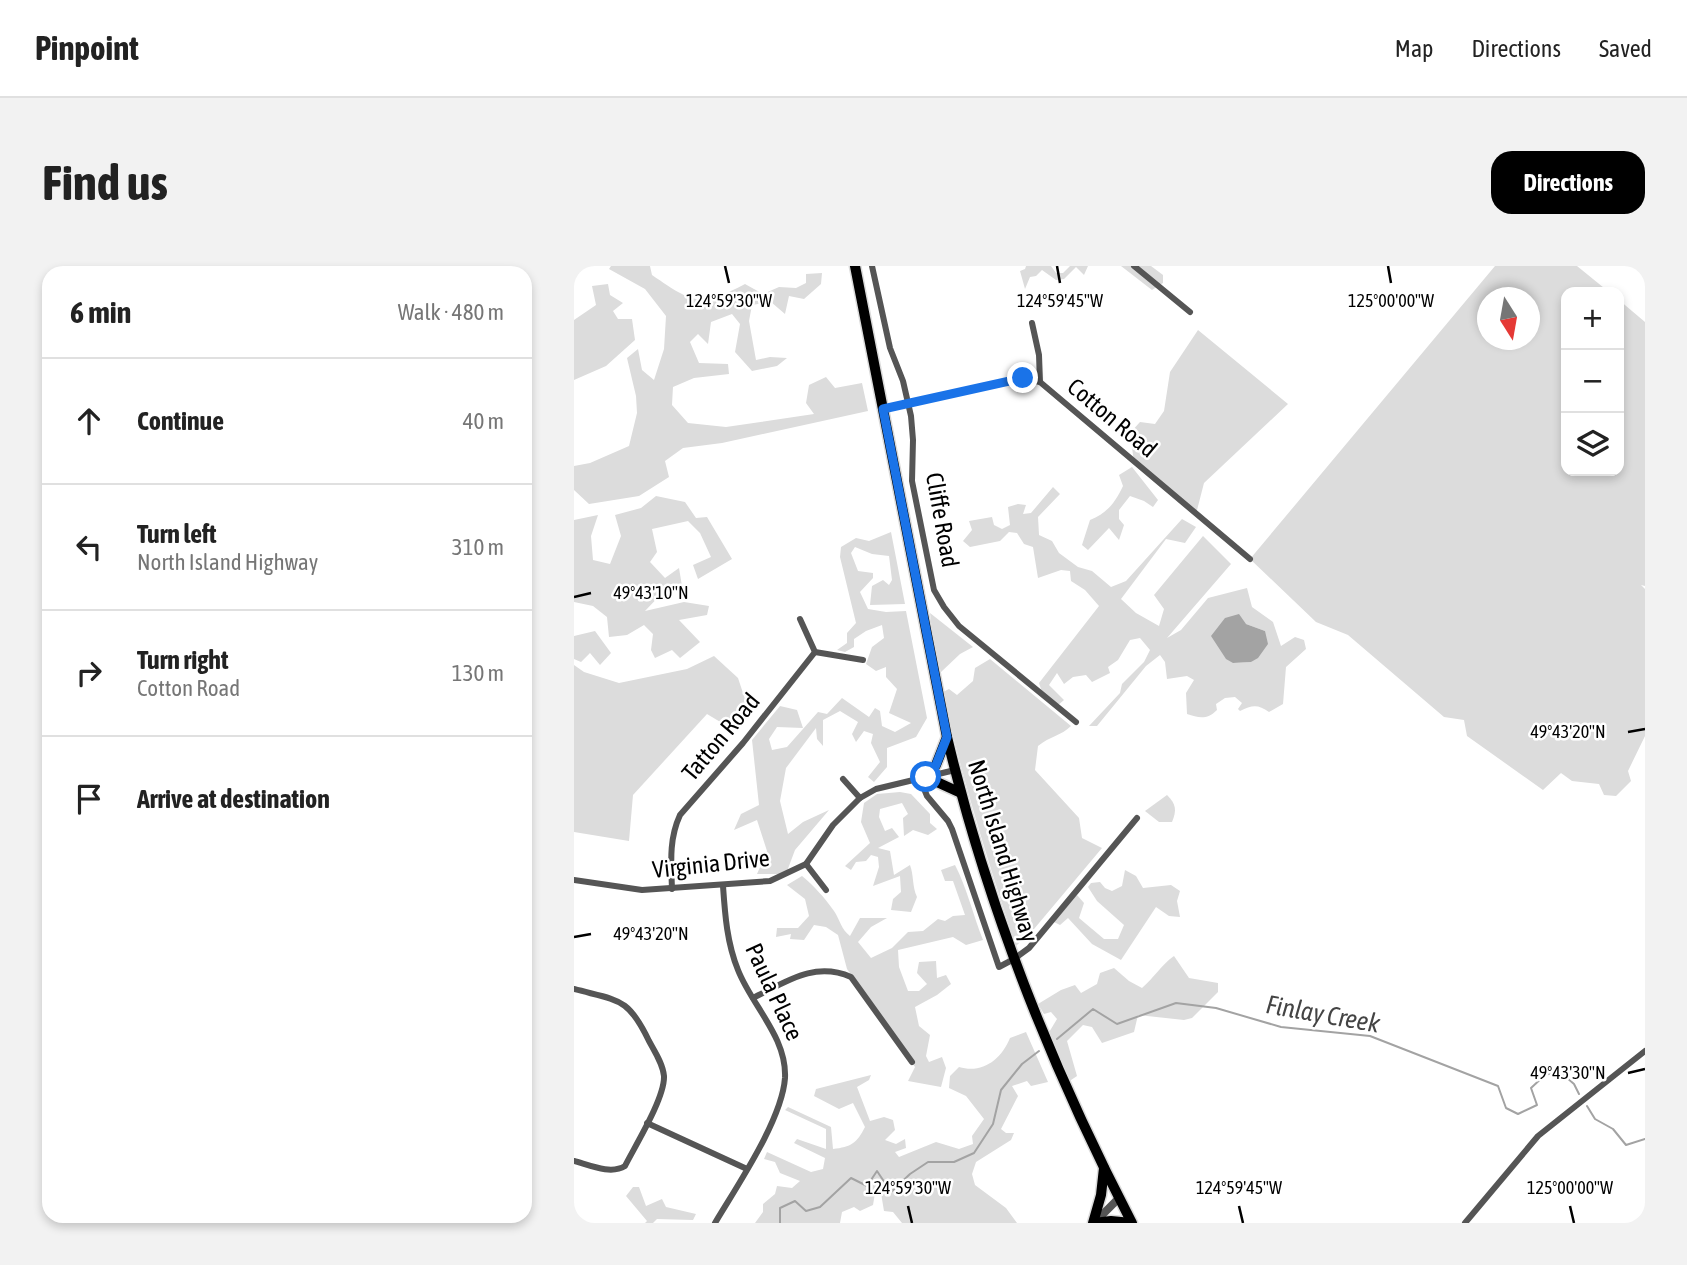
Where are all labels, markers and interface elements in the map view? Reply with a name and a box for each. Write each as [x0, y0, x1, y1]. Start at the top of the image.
text: Pinpoint [35, 29, 139, 67]
text: Map [1395, 35, 1433, 62]
text: Directions [1471, 35, 1561, 62]
text: Saved [1599, 35, 1652, 62]
button: Directions [1491, 151, 1645, 214]
text: Find us [42, 154, 168, 210]
north arrow [1477, 287, 1540, 350]
map controls [1561, 287, 1624, 476]
button: + [1561, 287, 1624, 350]
text: 124°59'30"W [686, 290, 772, 311]
text: 124°59'45"W [1017, 290, 1103, 311]
text: 125°00'00"W [1348, 290, 1434, 311]
text: 6 min [70, 295, 131, 329]
text: Walk · 480 m [398, 299, 504, 325]
button: − [1561, 350, 1624, 413]
route end [1007, 362, 1038, 393]
street label: Cotton Road [1062, 373, 1162, 463]
icon: ahead [70, 402, 108, 440]
text: Continue [137, 406, 224, 436]
text: 40 m [463, 408, 504, 434]
button: layers [1561, 413, 1624, 476]
street label: Cliffe Road [921, 470, 964, 569]
text: Turn left [137, 519, 217, 549]
icon: left [70, 528, 108, 566]
text: 310 m [452, 534, 504, 560]
text: North Island Highway [137, 549, 318, 575]
text: 49°43'10"N [613, 582, 689, 603]
text: Turn right [137, 645, 228, 675]
icon: right [70, 654, 108, 692]
text: 130 m [452, 660, 504, 686]
text: Cotton Road [137, 675, 240, 701]
street label: Tatton Road [676, 688, 765, 786]
text: 49°43'20"N [1530, 721, 1606, 742]
street label: North Island Highway [963, 756, 1044, 945]
route start [910, 761, 941, 792]
icon: arrive [70, 780, 108, 818]
text: Arrive at destination [137, 784, 330, 814]
street label: Virginia Drive [651, 844, 771, 883]
text: 49°43'20"N [613, 923, 689, 944]
street label: Paula Place [740, 939, 809, 1045]
water label: Finlay Creek [1264, 989, 1383, 1039]
text: 49°43'30"N [1530, 1062, 1606, 1083]
text: 124°59'30"W [865, 1177, 951, 1198]
text: 124°59'45"W [1196, 1177, 1282, 1198]
text: 125°00'00"W [1527, 1177, 1613, 1198]

